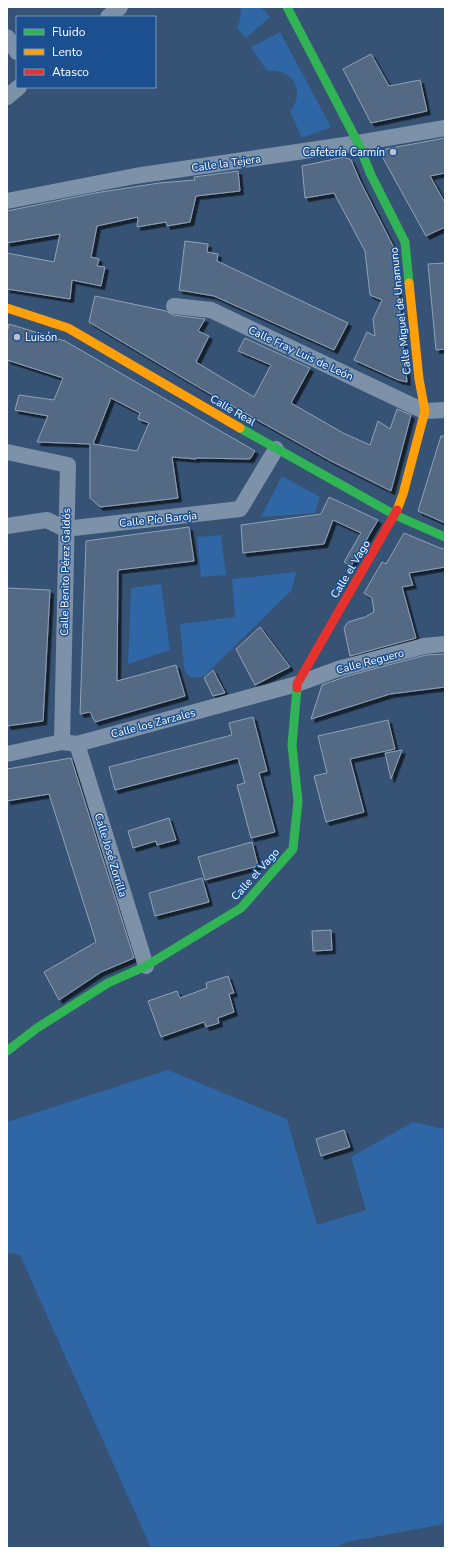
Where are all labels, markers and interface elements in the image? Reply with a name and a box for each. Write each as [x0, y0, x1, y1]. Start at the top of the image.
legend [16, 16, 156, 88]
text: Fluido [52, 24, 86, 40]
text: Lento [52, 44, 83, 60]
text: Atasco [52, 64, 89, 80]
place label: Cafetería Carmín [303, 145, 385, 160]
marker: Cafetería Carmín [388, 147, 398, 157]
street label: Calle la Tejera [190, 151, 262, 176]
street label: Calle Miguel de Unamuno [386, 247, 415, 375]
street label: Calle Fray Luis de León [246, 323, 356, 384]
place label: Luisón [25, 330, 57, 345]
marker: Luisón [12, 332, 22, 342]
street label: Calle Real [207, 391, 259, 430]
street label: Calle Benito Pérez Galdós [57, 508, 74, 636]
street label: Calle Pío Baroja [118, 508, 198, 531]
street label: Calle el Vago [327, 537, 374, 601]
street label: Calle Reguero [335, 645, 406, 678]
street label: Calle los Zarzales [109, 705, 197, 742]
street label: Calle José Zorrilla [91, 811, 130, 899]
street label: Calle el Vago [228, 845, 283, 904]

